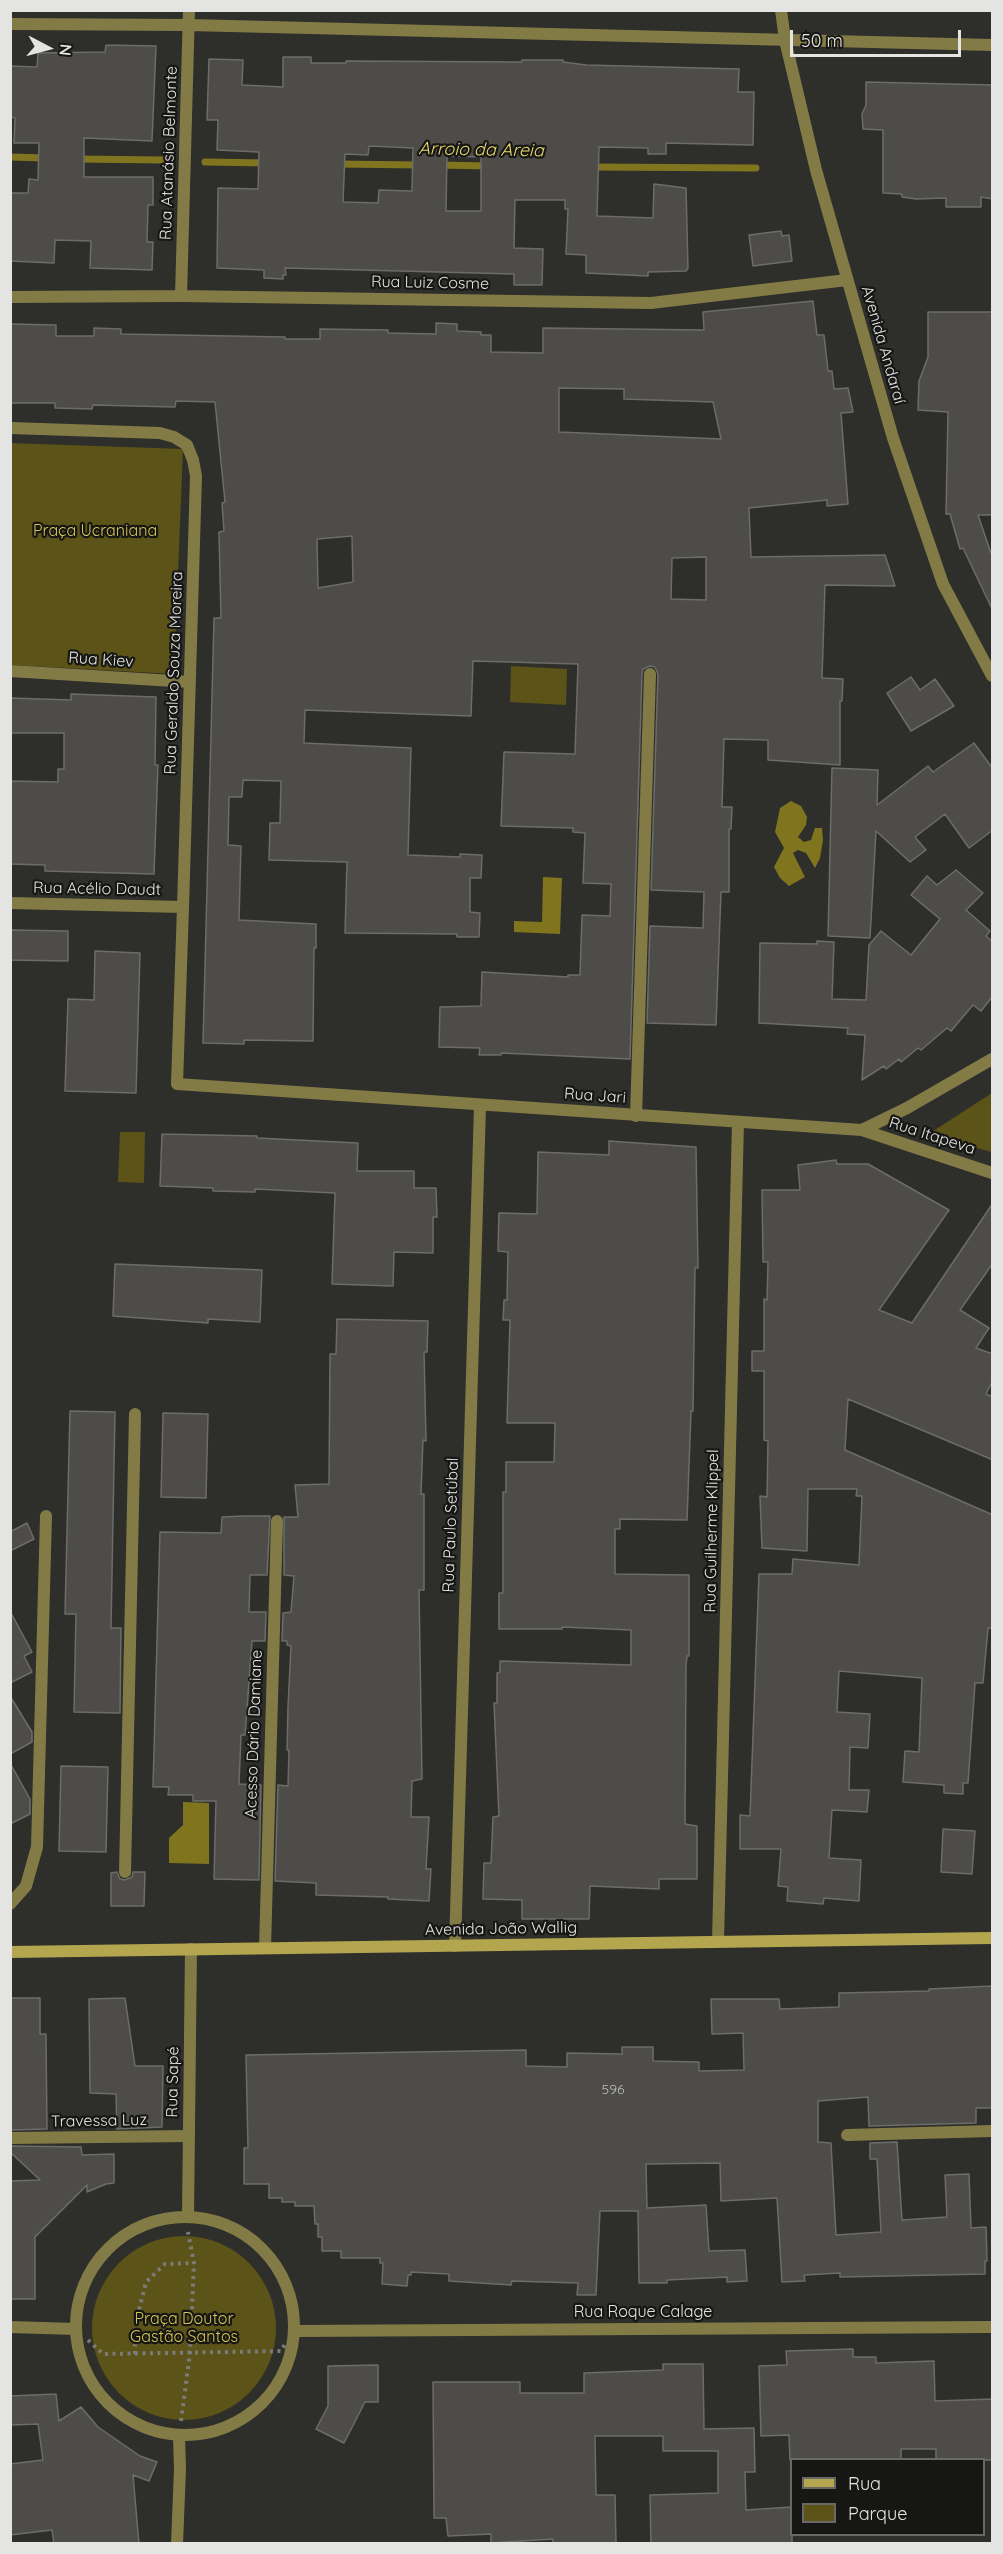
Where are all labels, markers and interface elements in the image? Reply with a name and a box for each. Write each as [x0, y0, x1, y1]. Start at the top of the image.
north arrow [18, 18, 78, 78]
scale bar [793, 18, 964, 56]
text: 50 m [801, 29, 843, 52]
text: N [55, 43, 76, 57]
street label: Rua Atanásio Belmonte [156, 66, 182, 240]
water label: Arroio da Areia [418, 138, 544, 162]
street label: Rua Luiz Cosme [371, 272, 489, 294]
street label: Avenida Andaraí [857, 284, 909, 406]
park label: Praça Ucraniana [33, 521, 157, 541]
street label: Rua Geraldo Souza Moreira [161, 571, 187, 775]
street label: Rua Kiev [68, 648, 134, 672]
street label: Rua Acélio Daudt [33, 878, 161, 900]
street label: Rua Jari [563, 1084, 627, 1108]
street label: Rua Itapeva [886, 1113, 978, 1159]
street label: Rua Guilherme Klippel [701, 1449, 723, 1613]
street label: Rua Paulo Setúbal [439, 1457, 463, 1593]
street label: Acesso Dário Damiane [241, 1649, 267, 1819]
street label: Avenida João Wallig [425, 1918, 577, 1940]
street label: Rua Sapé [163, 2046, 183, 2118]
house number: 596 [602, 2082, 624, 2098]
street label: Travessa Luz [51, 2111, 147, 2131]
street label: Rua Roque Calage [574, 2302, 712, 2322]
park label: Praça Doutor Gastão Santos [130, 2309, 238, 2347]
legend [790, 2458, 985, 2536]
text: Rua [848, 2472, 881, 2495]
text: Parque [848, 2502, 907, 2525]

